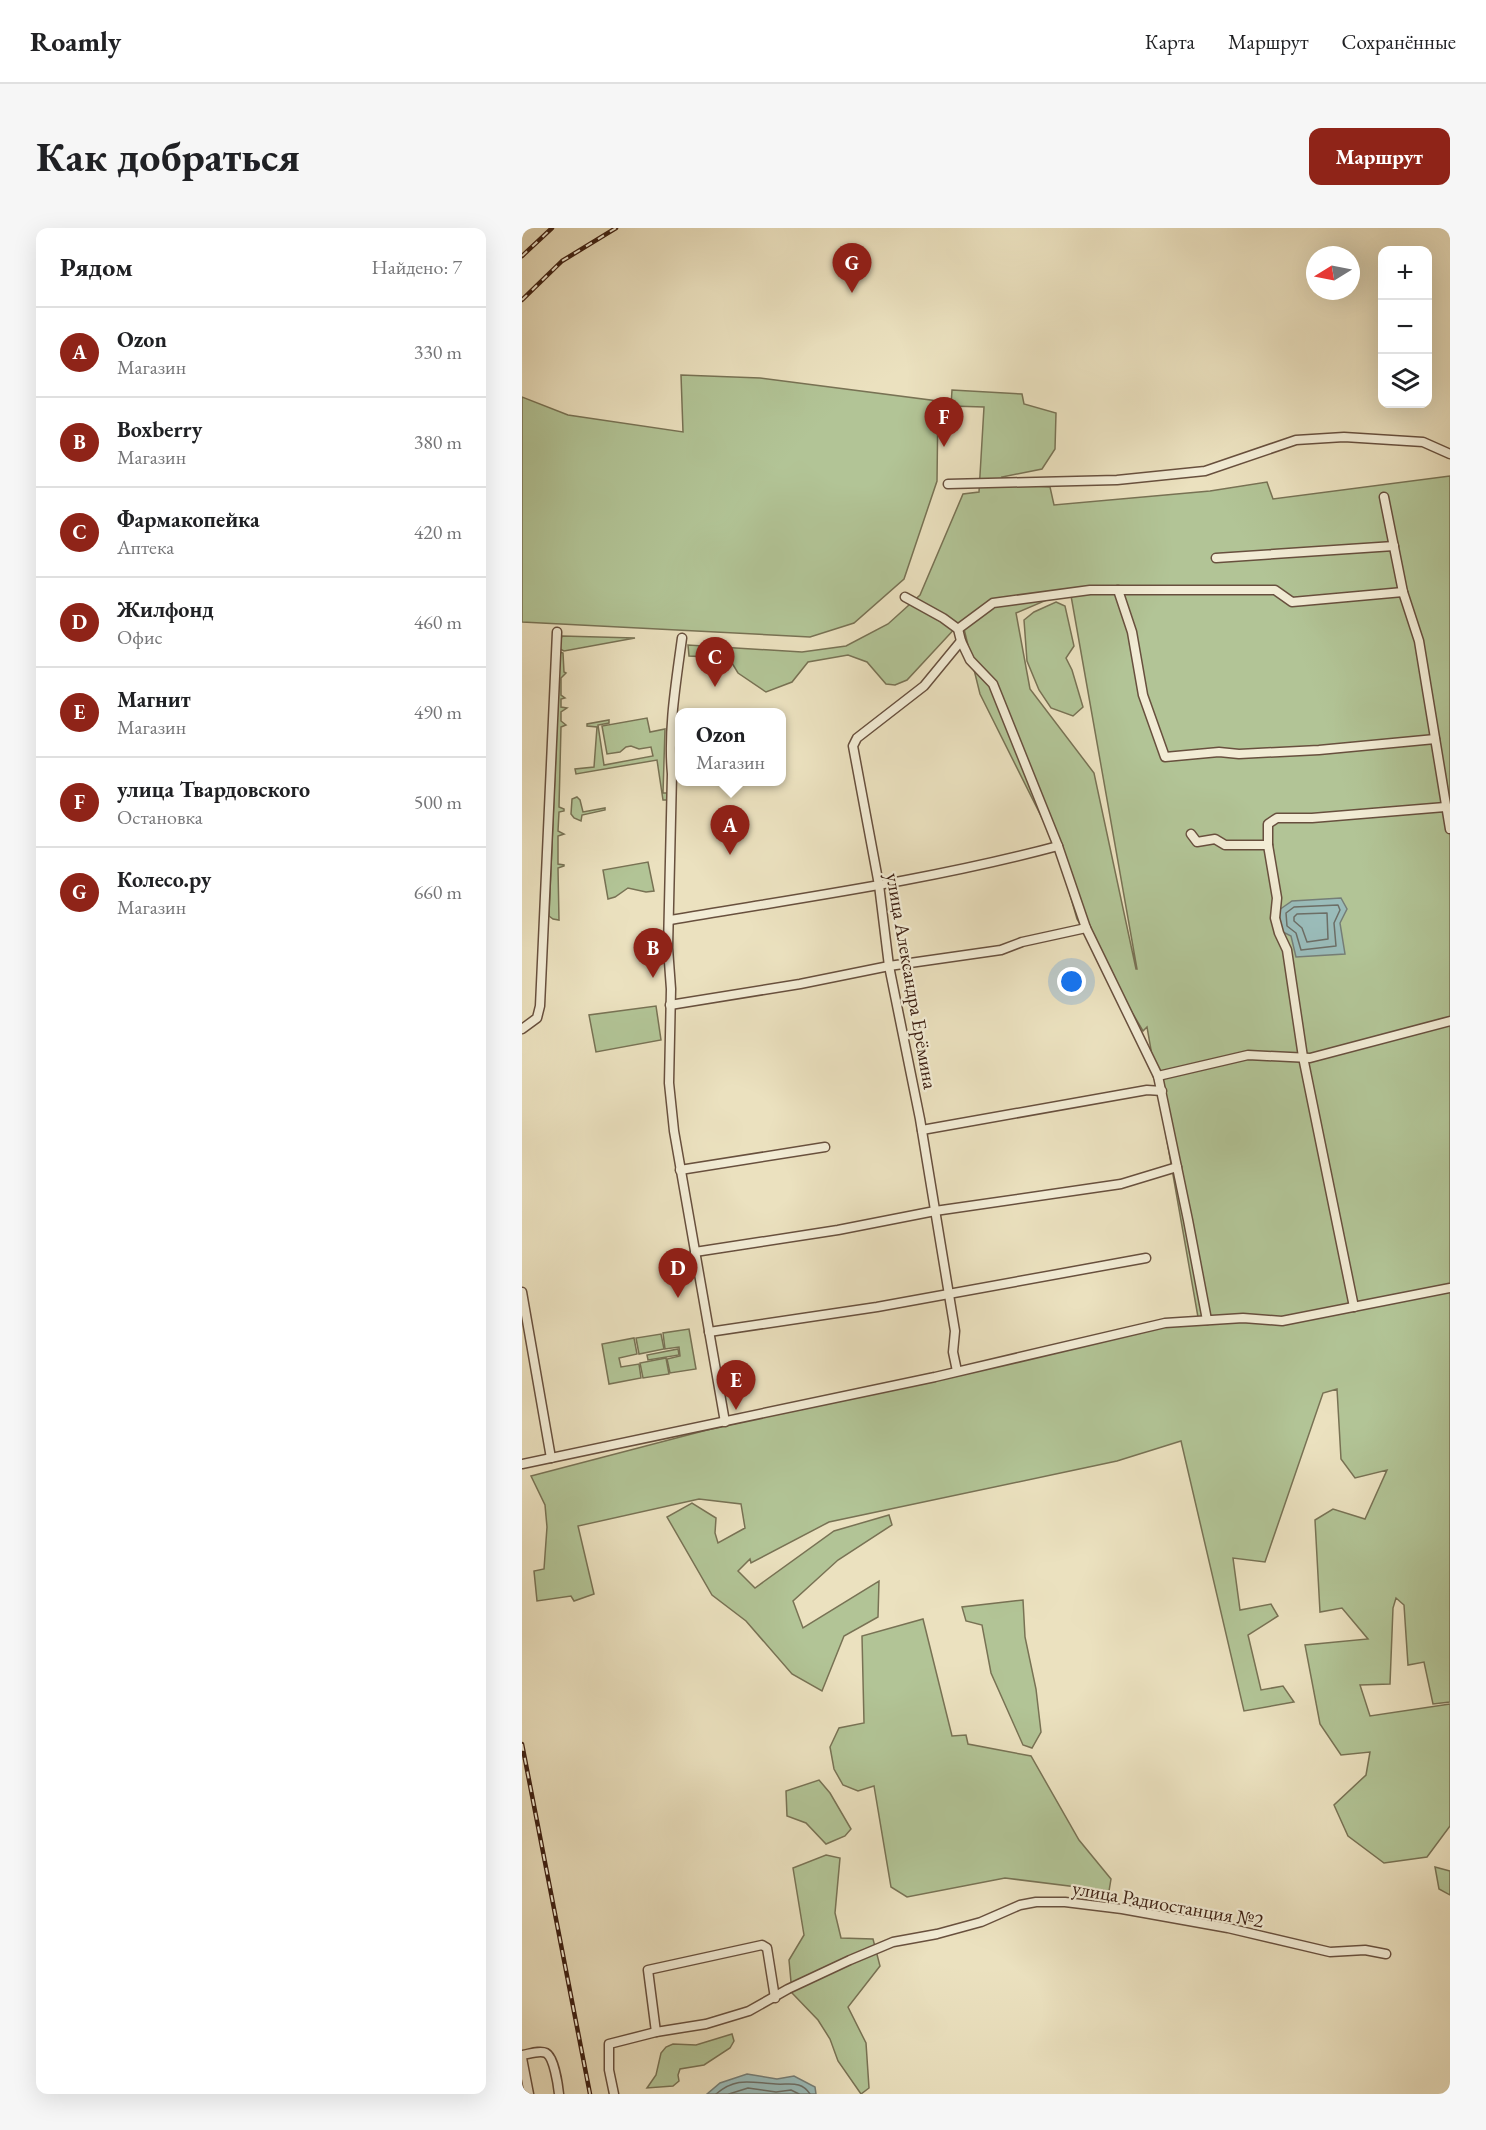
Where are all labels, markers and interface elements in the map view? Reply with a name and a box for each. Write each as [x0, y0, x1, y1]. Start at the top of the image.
text: Roamly [30, 23, 121, 59]
text: Карта [1145, 28, 1195, 55]
text: Маршрут [1228, 28, 1309, 55]
text: Сохранённые [1342, 28, 1456, 55]
button: Маршрут [1309, 128, 1450, 185]
text: Как добраться [36, 129, 300, 184]
pin: G [832, 244, 872, 293]
north arrow [1306, 246, 1360, 300]
map controls [1378, 246, 1432, 408]
button: + [1378, 246, 1432, 300]
text: Рядом [60, 250, 133, 284]
text: Найдено: 7 [371, 254, 462, 280]
button: − [1378, 300, 1432, 354]
text: Ozon [117, 325, 167, 354]
text: A [72, 339, 87, 365]
text: 330 m [414, 339, 462, 365]
text: Магазин [117, 354, 186, 380]
button: layers [1378, 354, 1432, 408]
pin: F [924, 398, 964, 447]
text: Boxberry [117, 415, 202, 444]
text: B [73, 429, 86, 455]
text: 380 m [414, 429, 462, 455]
text: Магазин [117, 444, 186, 470]
text: Фармакопейка [117, 505, 260, 534]
text: C [72, 519, 87, 545]
text: 420 m [414, 519, 462, 545]
text: Аптека [117, 534, 174, 560]
text: Жилфонд [117, 595, 214, 624]
text: D [72, 609, 87, 635]
text: 460 m [414, 609, 462, 635]
text: Офис [117, 624, 163, 650]
pin: C [696, 638, 734, 687]
text: Магнит [117, 685, 191, 714]
text: E [74, 699, 85, 725]
text: 490 m [414, 699, 462, 725]
popup [675, 708, 786, 786]
text: Магазин [117, 714, 186, 740]
text: Ozon [696, 720, 746, 749]
text: Магазин [696, 749, 765, 775]
text: улица Твардовского [117, 775, 310, 804]
text: F [74, 789, 85, 815]
text: 500 m [414, 789, 462, 815]
text: Остановка [117, 804, 203, 830]
pin: A [710, 806, 750, 855]
text: Колесо.ру [117, 865, 211, 894]
street label: улица Александра Ерёмина [880, 871, 944, 1091]
text: G [72, 879, 87, 905]
text: 660 m [414, 879, 462, 905]
text: Магазин [117, 894, 186, 920]
pin: B [634, 928, 672, 978]
your location [1057, 967, 1086, 996]
pin: D [658, 1248, 698, 1298]
pin: E [716, 1360, 756, 1410]
street label: улица Радиостанция №2 [1070, 1874, 1266, 1934]

